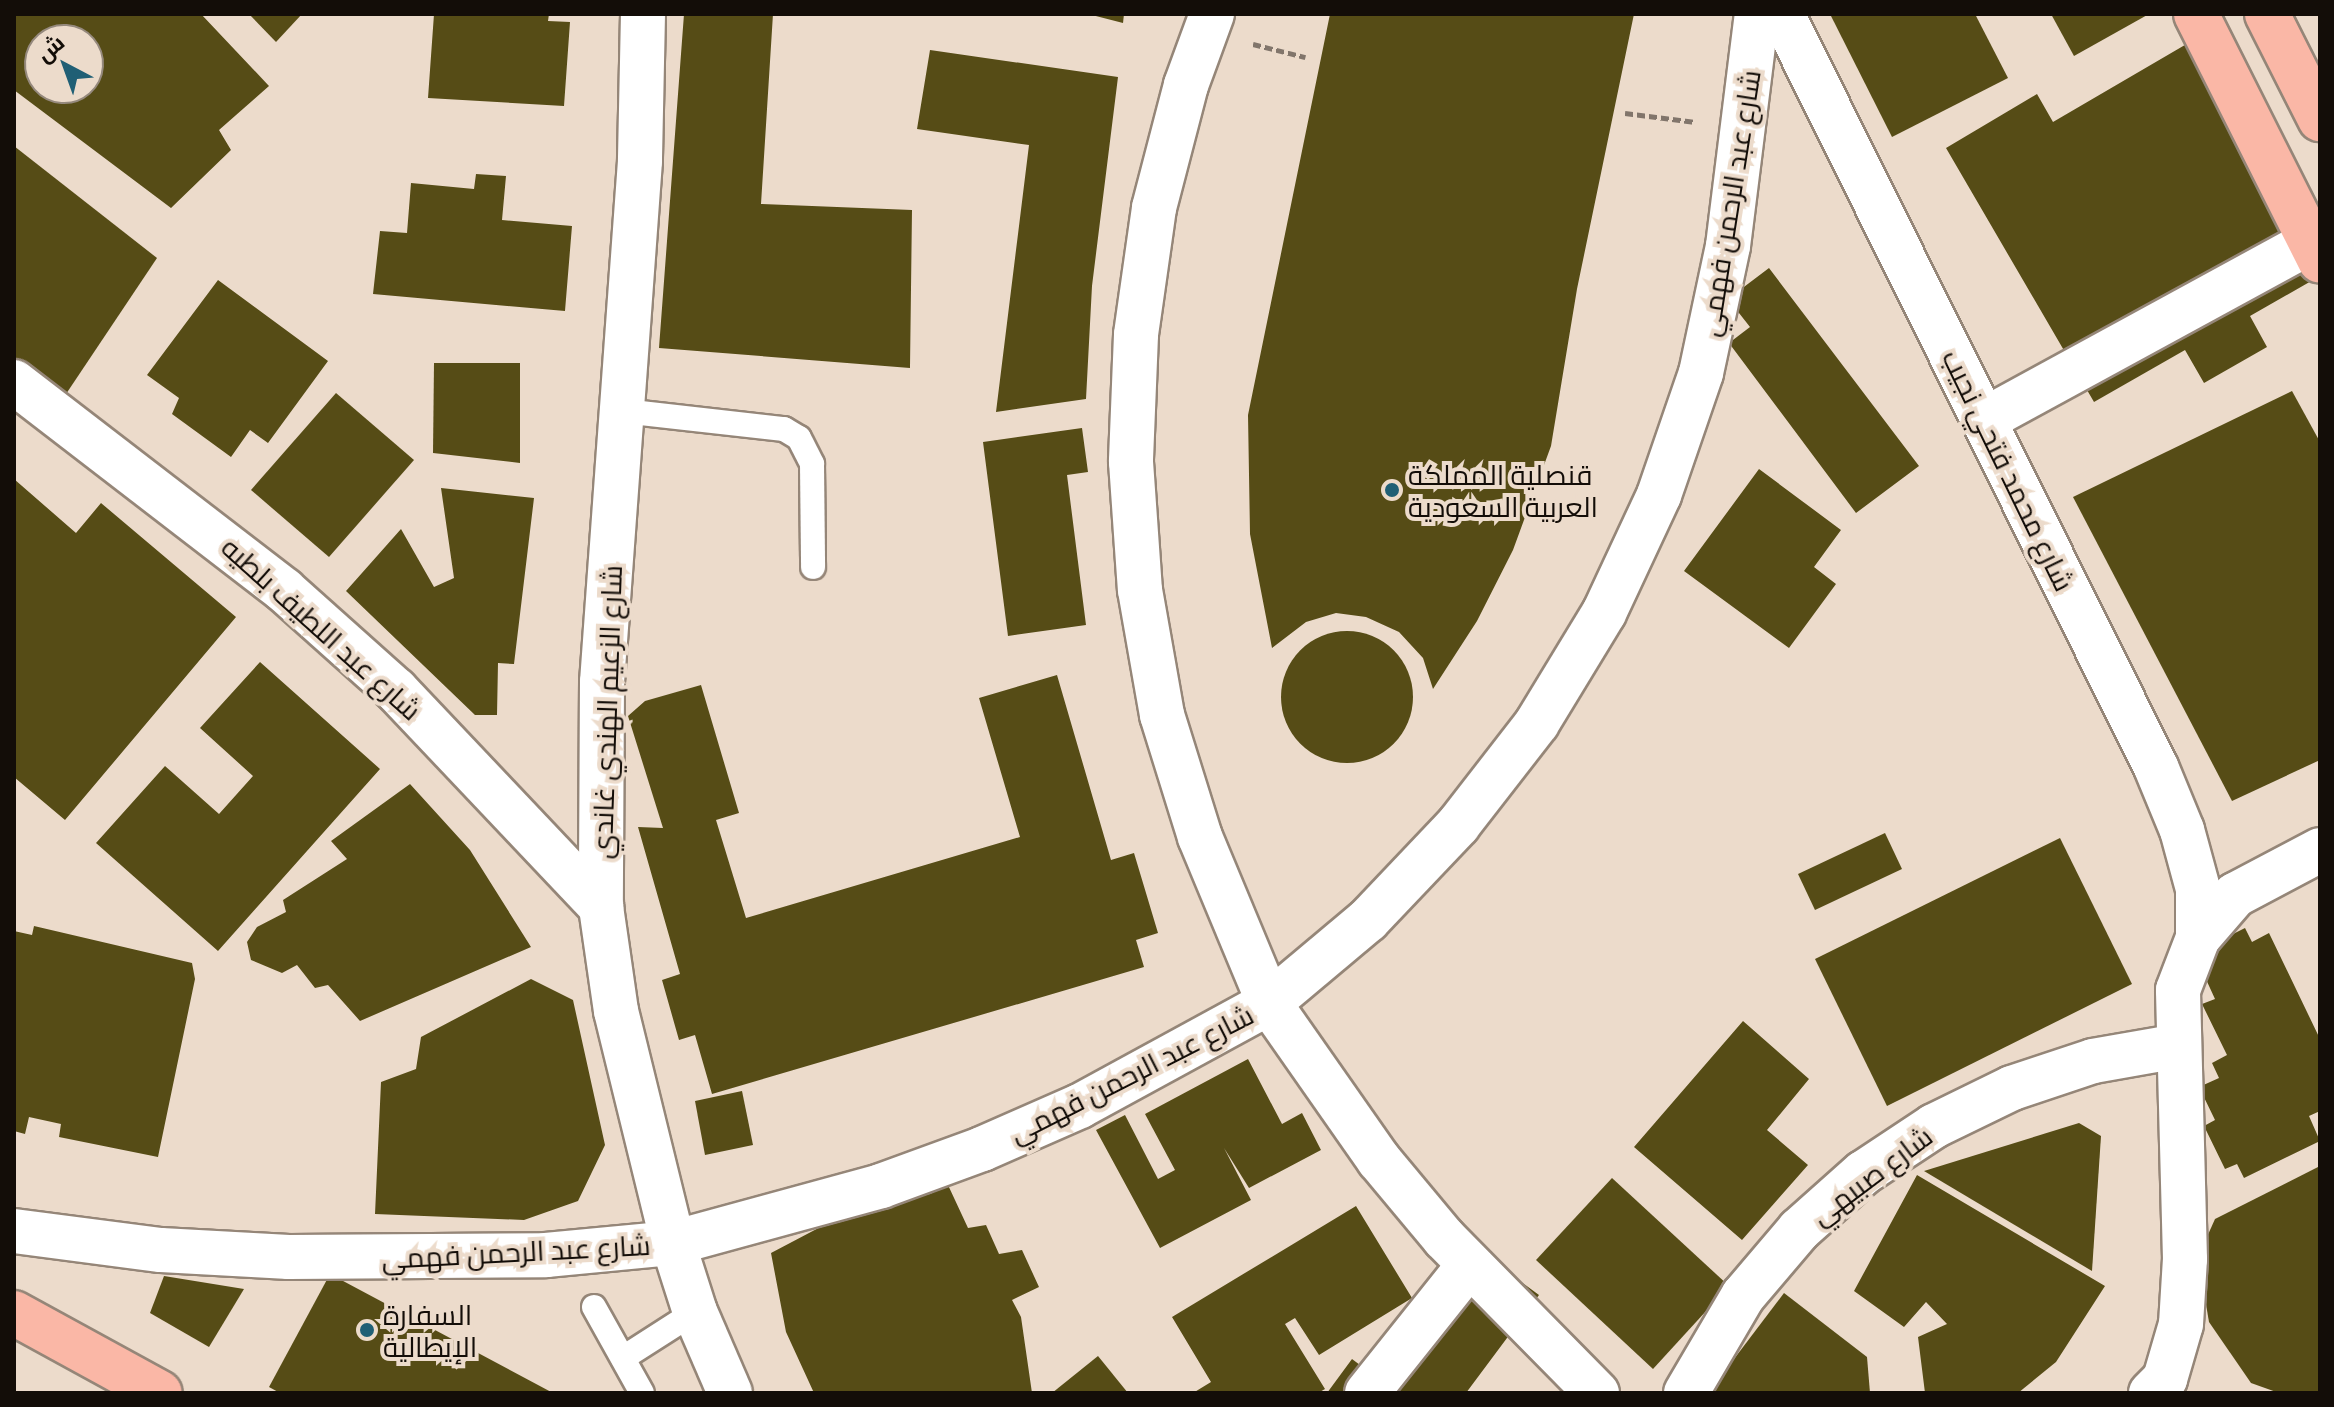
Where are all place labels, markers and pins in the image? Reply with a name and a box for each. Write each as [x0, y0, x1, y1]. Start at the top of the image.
place label: قنصلية المملكة العربية السعودية [1408, 457, 1598, 523]
marker: قنصلية المملكة العربية السعودية [1383, 481, 1401, 499]
place label: السفارة الإيطالية [383, 1297, 477, 1363]
marker: السفارة الإيطالية [358, 1321, 376, 1339]

